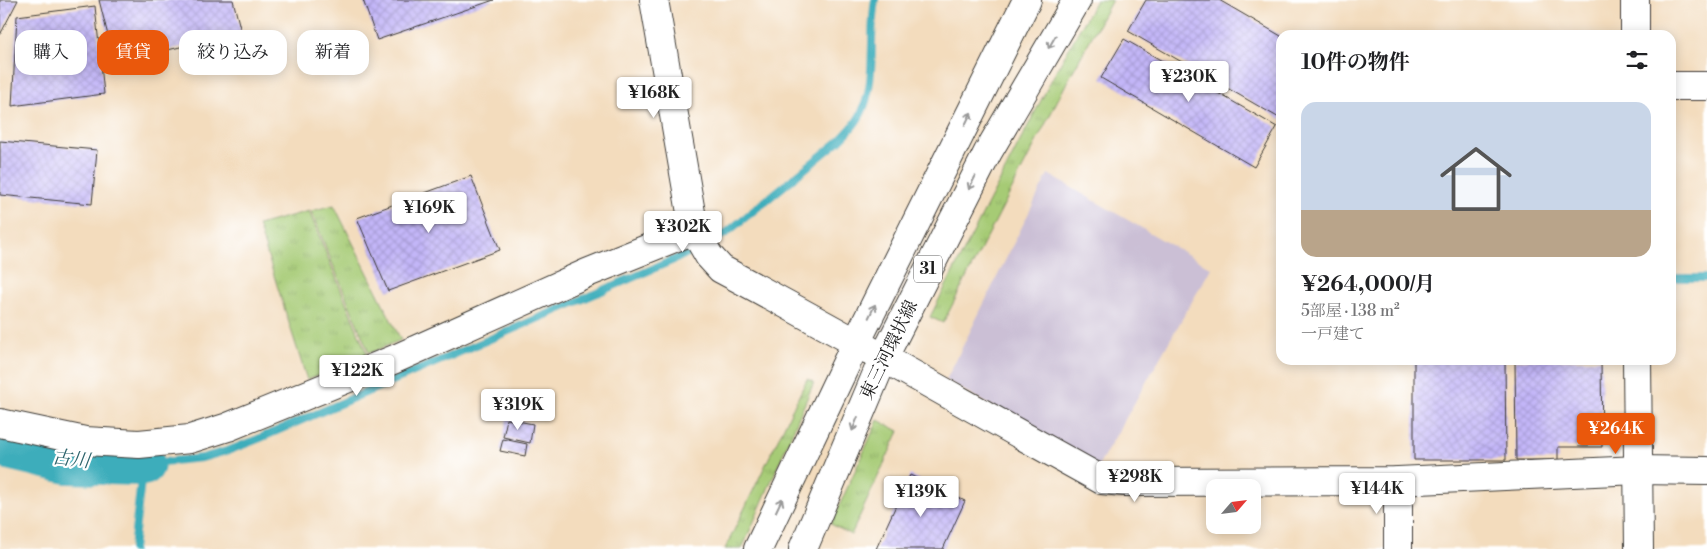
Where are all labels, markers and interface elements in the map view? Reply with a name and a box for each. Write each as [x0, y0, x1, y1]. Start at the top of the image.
chip: 購入 [15, 30, 87, 75]
chip: 賃貸 [97, 30, 169, 75]
chip: 絞り込み [179, 30, 287, 75]
chip: 新着 [297, 30, 369, 75]
one-way arrow [1047, 35, 1057, 50]
icon: filters [1623, 46, 1651, 74]
text: 10件の物件 [1301, 50, 1410, 76]
pin: ¥230K [1154, 61, 1224, 103]
text: ¥230K [1161, 67, 1217, 87]
pin: ¥168K [619, 76, 689, 119]
text: ¥168K [628, 83, 680, 103]
one-way arrow [964, 112, 973, 127]
icon: home [1431, 134, 1521, 224]
one-way arrow [967, 175, 976, 190]
pin: ¥169K [394, 192, 464, 234]
text: ¥169K [403, 198, 455, 218]
pin: ¥302K [648, 210, 718, 253]
text: ¥302K [655, 217, 711, 237]
road number: 31 [914, 255, 942, 282]
text: ¥264,000/月 [1301, 272, 1435, 298]
street label: 東三河環状線 [855, 296, 923, 404]
text: 5部屋 · 138 m² [1301, 301, 1400, 321]
one-way arrow [868, 304, 877, 319]
text: 一戸建て [1301, 324, 1365, 344]
pin: ¥122K [322, 354, 392, 397]
text: ¥122K [330, 361, 384, 381]
pin: ¥319K [483, 388, 553, 431]
text: ¥319K [492, 395, 544, 415]
pin: ¥264K [1581, 412, 1651, 455]
one-way arrow [850, 416, 859, 431]
text: ¥264K [1588, 419, 1644, 439]
water label: 古川 [51, 445, 93, 473]
pin: ¥298K [1100, 460, 1170, 503]
text: ¥298K [1107, 467, 1163, 487]
pin: ¥144K [1342, 472, 1412, 515]
pin: ¥139K [886, 476, 956, 518]
north arrow [1206, 479, 1261, 534]
map controls [1206, 479, 1261, 534]
text: ¥144K [1350, 479, 1404, 499]
text: ¥139K [895, 482, 947, 502]
one-way arrow [775, 498, 784, 513]

